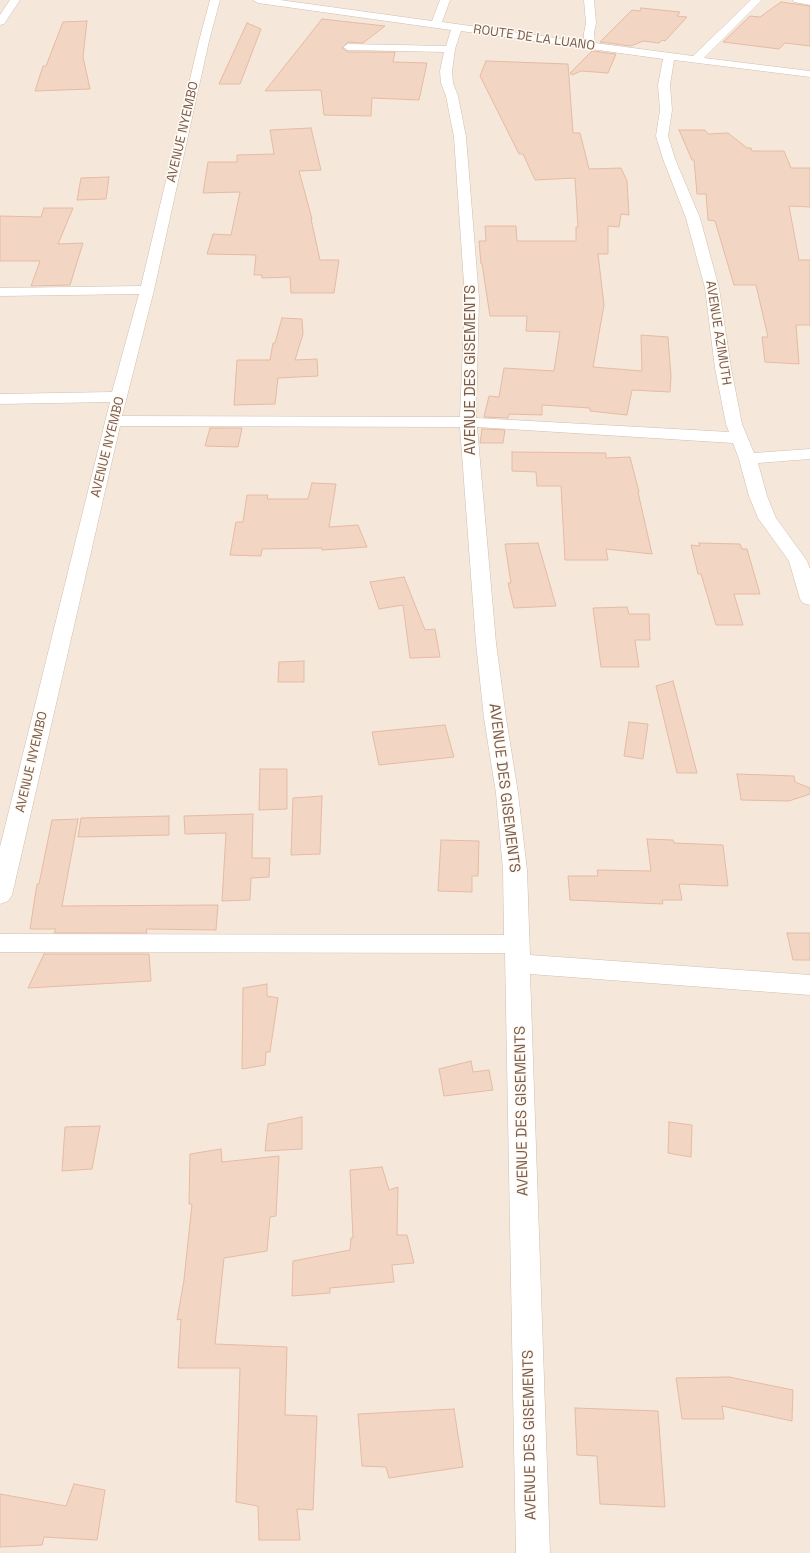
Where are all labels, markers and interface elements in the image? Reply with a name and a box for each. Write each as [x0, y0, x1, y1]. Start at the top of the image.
street label: ROUTE DE LA LUANO [472, 22, 596, 54]
street label: AVENUE NYEMBO [164, 80, 202, 184]
street label: AVENUE AZIMUTH [702, 280, 734, 386]
street label: AVENUE DES GISEMENTS [462, 285, 480, 455]
street label: AVENUE NYEMBO [88, 395, 128, 499]
street label: AVENUE DES GISEMENTS [485, 702, 523, 874]
street label: AVENUE NYEMBO [13, 710, 51, 814]
street label: AVENUE DES GISEMENTS [512, 1026, 532, 1196]
street label: AVENUE DES GISEMENTS [520, 1350, 540, 1520]

